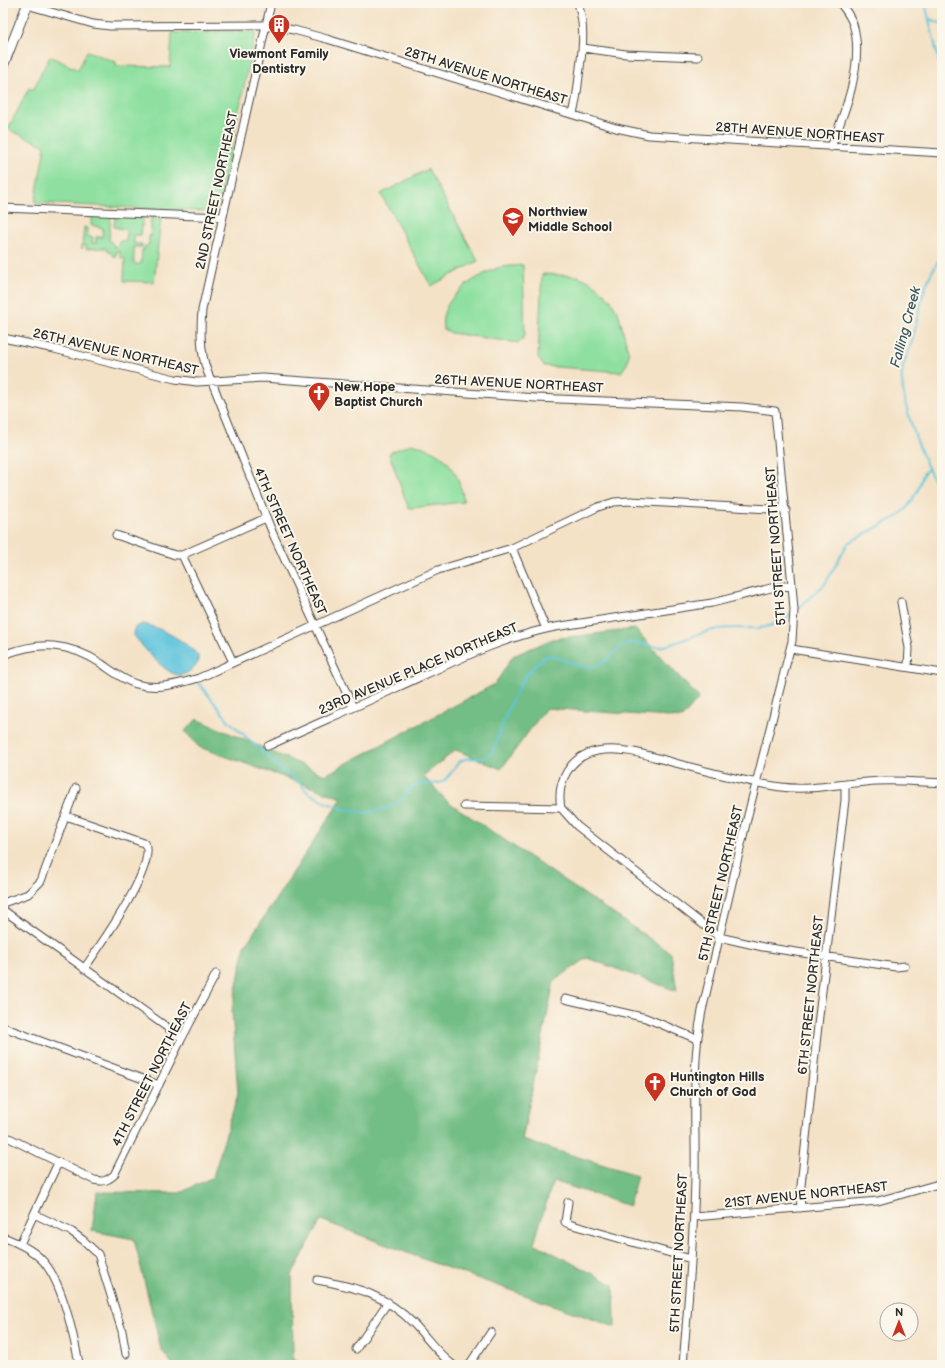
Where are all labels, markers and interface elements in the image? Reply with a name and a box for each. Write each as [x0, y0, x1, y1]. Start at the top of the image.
building icon: Viewmont Family Dentistry [266, 12, 292, 45]
street label: 28TH AVENUE NORTHEAST [403, 44, 569, 108]
place label: Viewmont Family Dentistry [229, 46, 329, 77]
street label: 2ND STREET NORTHEAST [192, 109, 242, 271]
street label: 28TH AVENUE NORTHEAST [715, 119, 885, 147]
place label: Northview Middle School [528, 204, 612, 235]
school or university icon: Northview Middle School [500, 205, 526, 238]
water label: Falling Creek [887, 284, 925, 369]
street label: 26TH AVENUE NORTHEAST [31, 325, 200, 379]
street label: 26TH AVENUE NORTHEAST [434, 372, 604, 396]
place label: New Hope Baptist Church [334, 379, 423, 410]
church icon: New Hope Baptist Church [306, 380, 332, 413]
street label: 4TH STREET NORTHEAST [250, 465, 330, 618]
street label: 5TH STREET NORTHEAST [762, 466, 790, 626]
street label: 23RD AVENUE PLACE NORTHEAST [316, 619, 521, 718]
street label: 5TH STREET NORTHEAST [695, 804, 747, 963]
street label: 6TH STREET NORTHEAST [795, 915, 827, 1075]
street label: 4TH STREET NORTHEAST [108, 999, 195, 1149]
place label: Huntington Hills Church of God [670, 1069, 764, 1100]
church icon: Huntington Hills Church of God [642, 1070, 668, 1103]
street label: 5TH STREET NORTHEAST [667, 1173, 691, 1333]
street label: 21ST AVENUE NORTHEAST [723, 1178, 889, 1212]
north arrow [879, 1302, 919, 1342]
text: N [895, 1306, 903, 1319]

